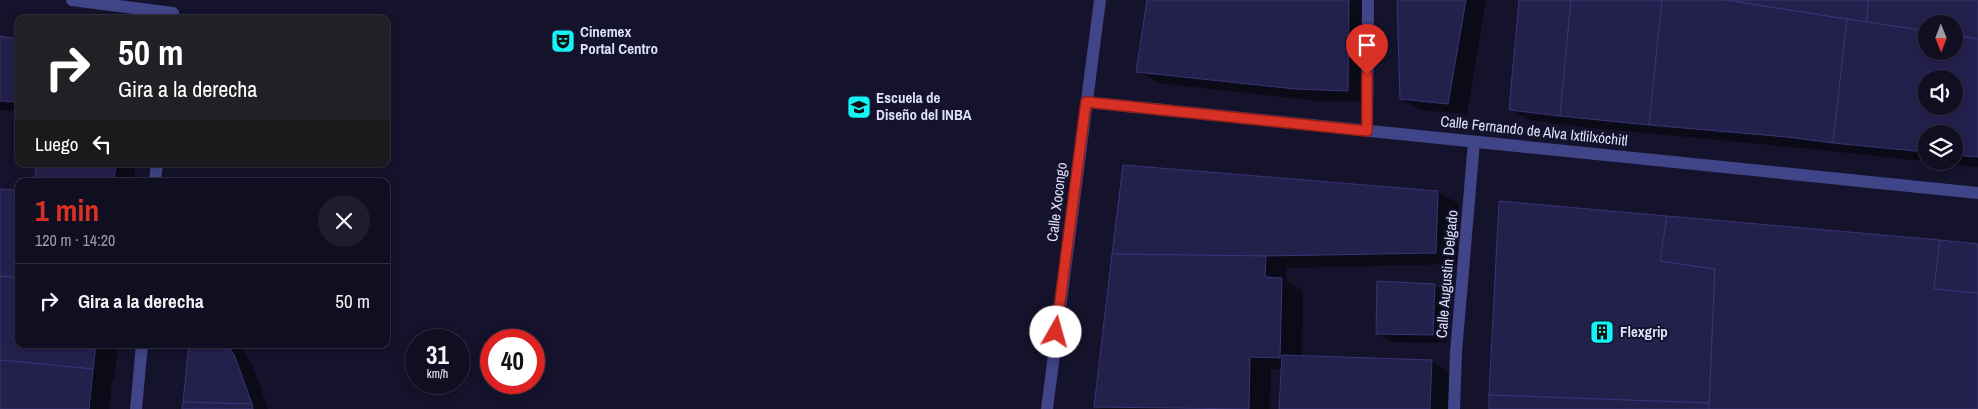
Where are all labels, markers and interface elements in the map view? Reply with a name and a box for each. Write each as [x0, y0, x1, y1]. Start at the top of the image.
north arrow [1918, 15, 1962, 60]
map controls [1918, 15, 1963, 170]
place label: Cinemex Portal Centro [580, 21, 658, 59]
pin [1346, 24, 1388, 75]
theatre icon: Cinemex Portal Centro [550, 28, 576, 54]
text: 50 m [118, 29, 183, 76]
icon: arrive [1353, 31, 1381, 59]
icon: right [35, 35, 100, 100]
button: sound [1918, 70, 1963, 115]
text: Gira a la derecha [118, 74, 257, 104]
place label: Escuela de Diseño del INBA [876, 87, 972, 125]
school or university icon: Escuela de Diseño del INBA [846, 94, 872, 120]
street label: Calle Fernando de Alva Ixtlilxóchitl [1439, 110, 1629, 151]
button: layers [1918, 125, 1963, 170]
icon: left [88, 130, 116, 158]
text: Luego [35, 131, 78, 157]
street label: Calle Xocongo [1041, 161, 1072, 243]
text: 1 min [35, 190, 99, 230]
button: close [318, 195, 370, 247]
street label: Calle Augustin Delgado [1430, 209, 1463, 339]
text: 120 m · 14:20 [35, 229, 115, 251]
icon: right [35, 287, 63, 315]
text: Gira a la derecha [78, 288, 204, 314]
text: 50 m [335, 288, 370, 314]
position arrow [1029, 305, 1081, 357]
building icon: Flexgrip [1589, 319, 1615, 345]
place label: Flexgrip [1620, 321, 1668, 342]
speed limit sign: 40 [480, 329, 545, 394]
text: 31 [426, 338, 449, 372]
text: km/h [427, 366, 448, 382]

